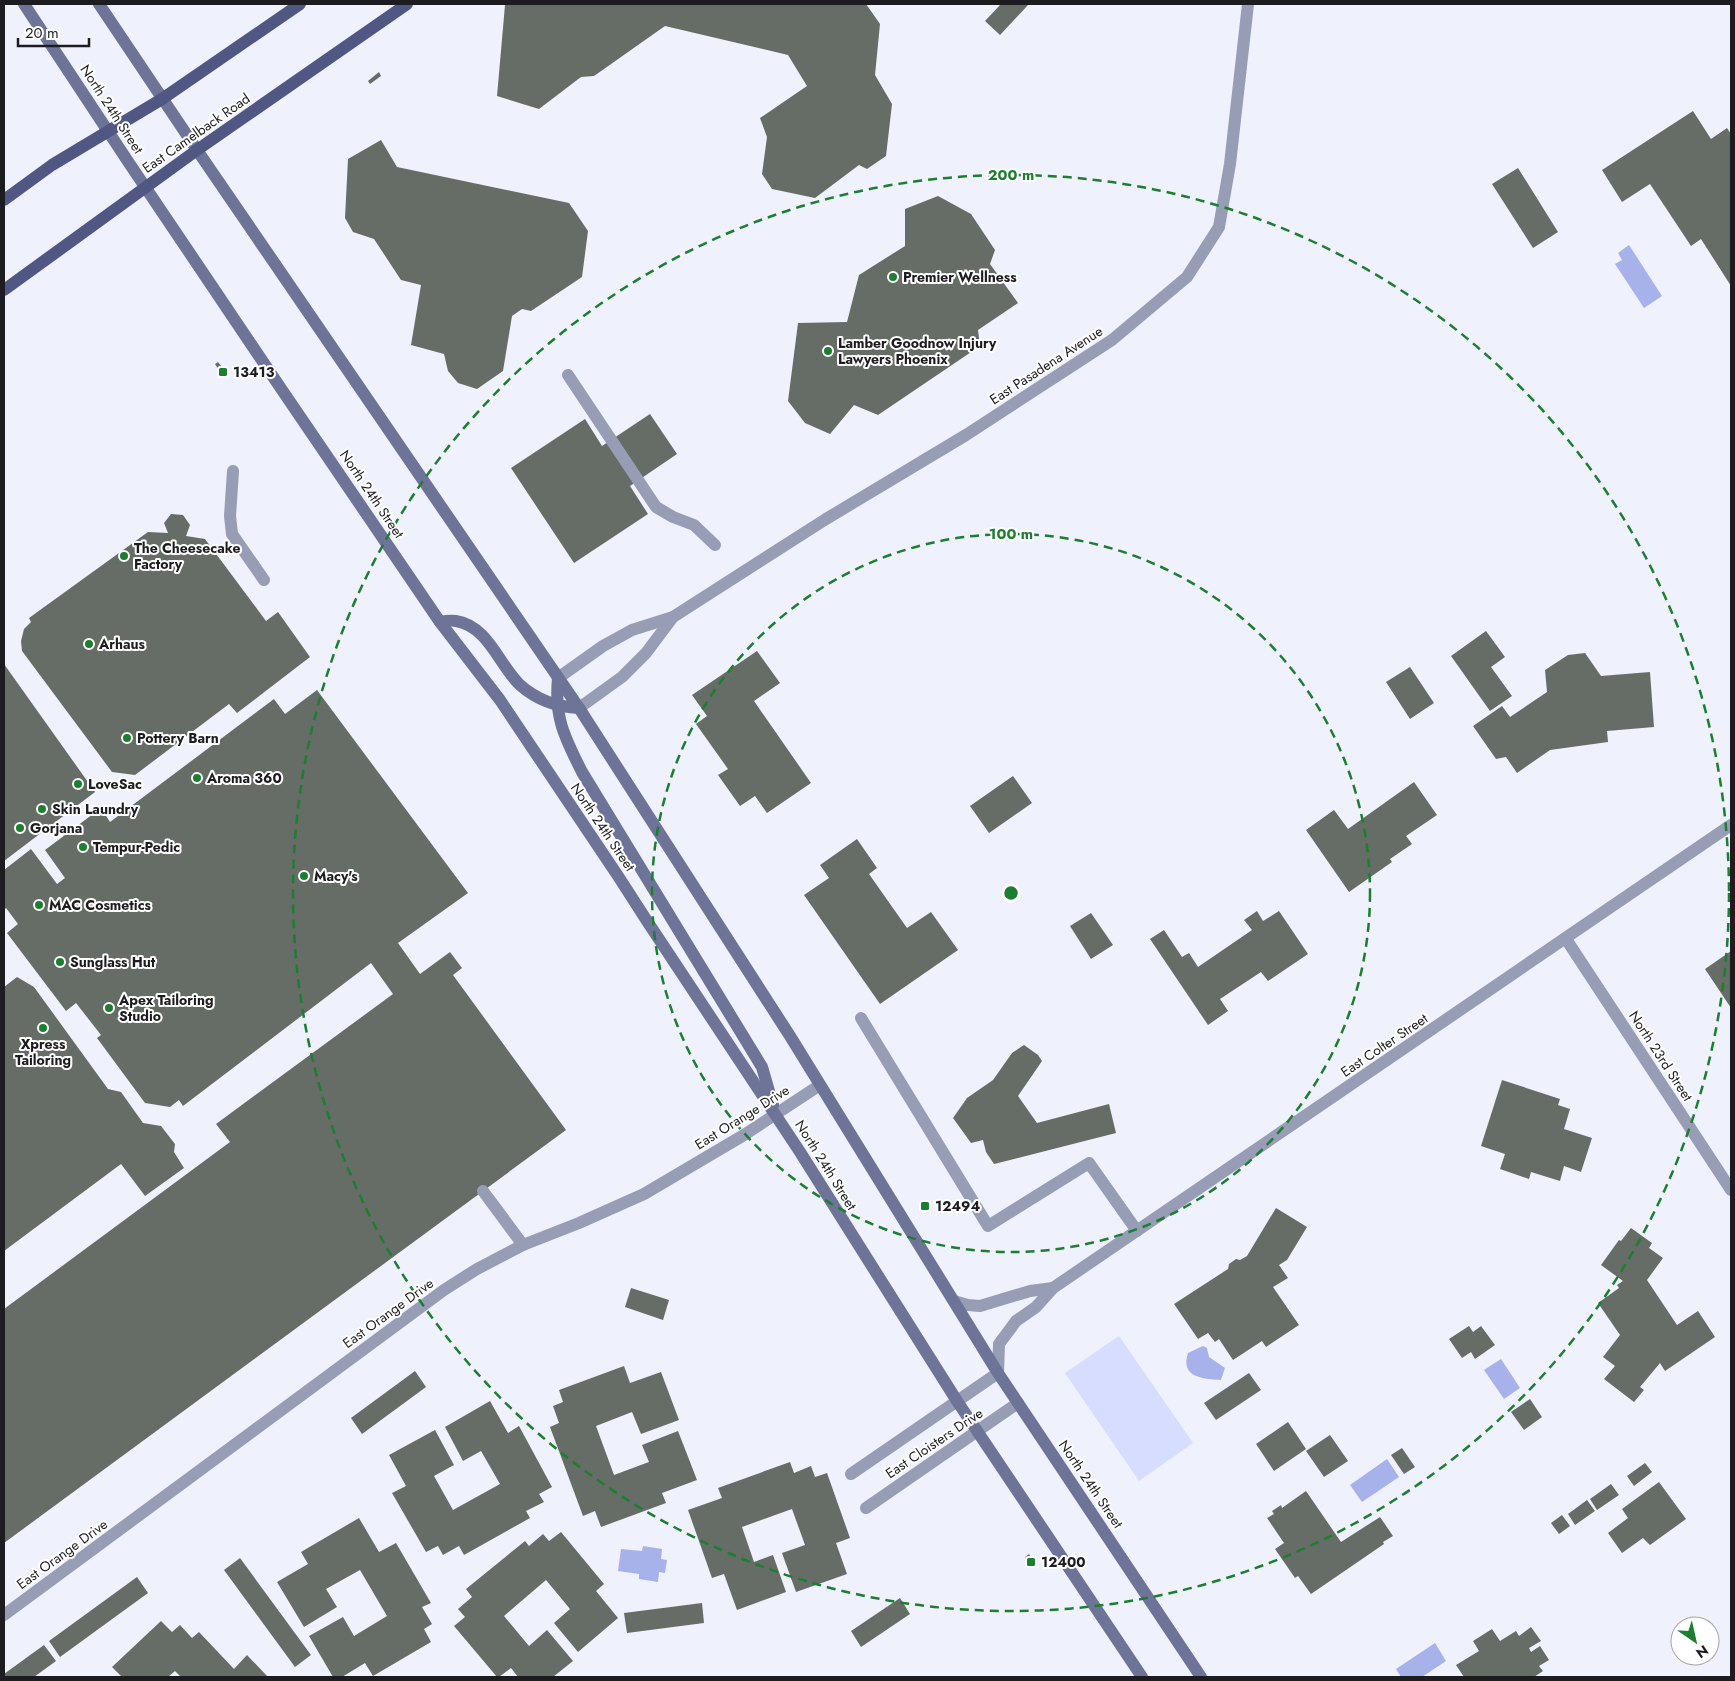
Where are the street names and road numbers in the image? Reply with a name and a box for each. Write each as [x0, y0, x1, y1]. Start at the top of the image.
street label: North 24th Street [76, 61, 149, 158]
street label: East Camelback Road [138, 88, 254, 178]
street label: East Pasadena Avenue [986, 321, 1106, 409]
street label: North 24th Street [335, 446, 409, 543]
street label: North 24th Street [566, 779, 640, 876]
street label: North 23rd Street [1624, 1007, 1698, 1106]
street label: East Colter Street [1337, 1008, 1432, 1082]
street label: East Orange Drive [691, 1080, 793, 1154]
street label: North 24th Street [790, 1116, 862, 1214]
street label: East Orange Drive [338, 1273, 438, 1353]
street label: East Cloisters Drive [881, 1403, 987, 1483]
street label: North 24th Street [1054, 1436, 1128, 1533]
street label: East Orange Drive [12, 1514, 112, 1594]

